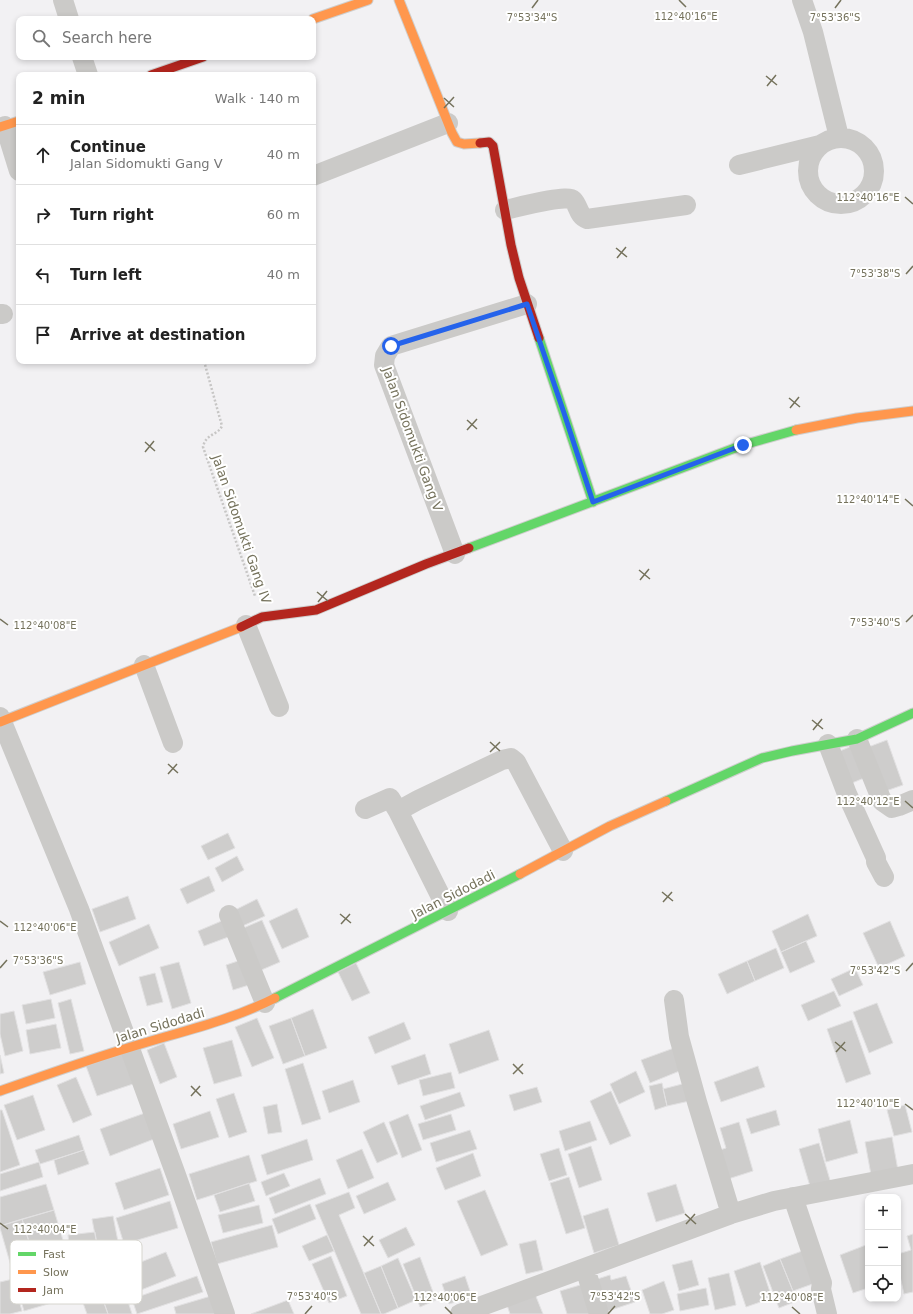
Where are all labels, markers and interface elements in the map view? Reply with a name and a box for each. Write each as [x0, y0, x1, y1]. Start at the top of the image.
text: 112°40'16"E [654, 11, 718, 22]
text: 7°53'34"S [507, 12, 557, 23]
text: 7°53'36"S [810, 12, 860, 23]
search box [16, 16, 316, 60]
icon: search [30, 27, 52, 49]
text: Search here [62, 29, 152, 47]
text: 2 min [32, 88, 85, 108]
text: Walk · 140 m [215, 91, 300, 106]
text: Continue [70, 138, 146, 156]
icon: ahead [32, 144, 54, 166]
text: 40 m [267, 147, 300, 162]
text: Jalan Sidomukti Gang V [70, 156, 223, 171]
text: 112°40'16"E [836, 192, 900, 203]
icon: right [32, 204, 54, 226]
text: Turn right [70, 206, 154, 224]
text: 60 m [267, 207, 300, 222]
icon: left [32, 264, 54, 286]
text: Turn left [70, 266, 142, 284]
text: 40 m [267, 267, 300, 282]
text: 7°53'38"S [850, 268, 900, 279]
icon: arrive [32, 324, 54, 346]
text: Arrive at destination [70, 326, 245, 344]
route start [382, 337, 400, 355]
street label: Jalan Sidomukti Gang V [379, 364, 446, 514]
route end [734, 436, 752, 454]
street label: Jalan Sidomukti Gang IV [209, 452, 274, 606]
text: 112°40'14"E [836, 494, 900, 505]
text: 7°53'40"S [850, 617, 900, 628]
text: 112°40'08"E [13, 620, 77, 631]
text: 112°40'12"E [836, 796, 900, 807]
street label: Jalan Sidodadi [408, 867, 498, 922]
text: 112°40'06"E [13, 922, 77, 933]
text: 7°53'36"S [13, 955, 63, 966]
text: 7°53'42"S [850, 965, 900, 976]
street label: Jalan Sidodadi [113, 1005, 206, 1046]
text: 112°40'10"E [836, 1098, 900, 1109]
map controls [865, 1194, 901, 1302]
button: + [865, 1194, 901, 1230]
text: 112°40'04"E [13, 1224, 77, 1235]
button: − [865, 1230, 901, 1266]
legend [10, 1240, 142, 1304]
text: Fast [43, 1248, 66, 1261]
text: Slow [43, 1266, 69, 1279]
button: locate [865, 1266, 901, 1302]
text: Jam [42, 1284, 64, 1297]
text: 7°53'40"S [287, 1291, 337, 1302]
text: 7°53'42"S [590, 1291, 640, 1302]
text: 112°40'06"E [413, 1292, 477, 1303]
text: 112°40'08"E [760, 1292, 824, 1303]

